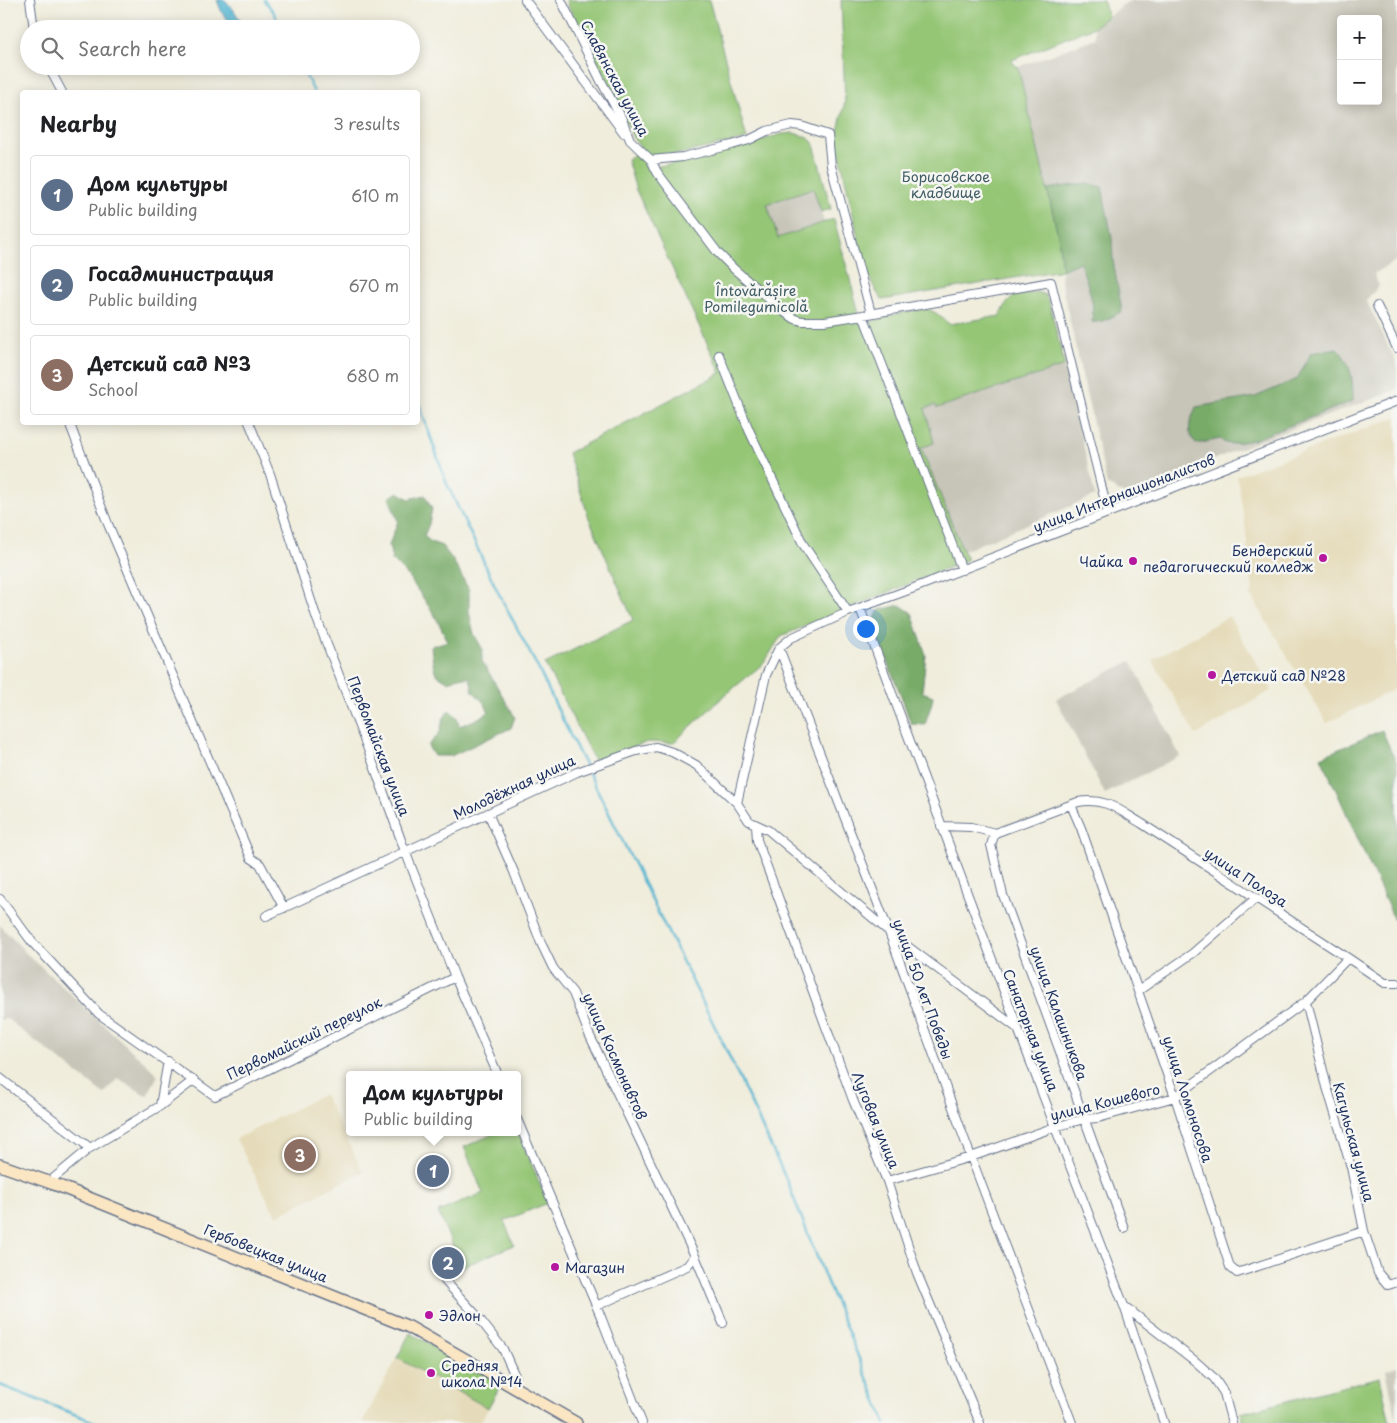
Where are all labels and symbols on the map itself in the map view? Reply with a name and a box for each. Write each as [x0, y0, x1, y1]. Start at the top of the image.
street label: Славянская улица [575, 16, 655, 140]
park label: Борисовское кладбище [902, 166, 990, 203]
park label: Întovărășire Pomilegumicolă [704, 280, 808, 317]
street label: улица Интернационалистов [1030, 448, 1218, 538]
place label: Бендерский педагогический колледж [1143, 540, 1314, 577]
place label: Чайка [1079, 551, 1123, 572]
marker: Бендерский педагогический колледж [1317, 552, 1329, 564]
marker: Чайка [1127, 555, 1139, 567]
your location [853, 616, 879, 642]
place label: Детский сад №28 [1221, 665, 1346, 686]
marker: Детский сад №28 [1206, 669, 1218, 681]
street label: Первомайская улица [343, 673, 415, 819]
street label: Молодёжная улица [449, 749, 579, 825]
street label: улица Полоза [1200, 842, 1292, 912]
street label: улица 50 лет Победы [888, 916, 958, 1062]
street label: улица Калашникова [1025, 943, 1093, 1083]
street label: Санаторная улица [998, 966, 1064, 1094]
street label: улица Космонавтов [578, 989, 652, 1123]
street label: Первомайский переулок [223, 991, 386, 1085]
street label: улица Ломоносова [1158, 1033, 1218, 1165]
street label: Луговая улица [847, 1068, 905, 1172]
street label: улица Кошевого [1048, 1078, 1162, 1126]
street label: Кагульская улица [1328, 1080, 1380, 1204]
pin: 3 [284, 1136, 316, 1174]
pin: 1 [417, 1152, 449, 1190]
street label: Гербовецкая улица [201, 1219, 331, 1287]
pin: 2 [432, 1244, 464, 1282]
place label: Магазин [565, 1257, 625, 1278]
marker: Магазин [549, 1261, 561, 1273]
place label: Эдлон [439, 1305, 481, 1326]
marker: Эдлон [423, 1309, 435, 1321]
place label: Средняя школа №14 [441, 1355, 523, 1392]
marker: Средняя школа №14 [425, 1367, 437, 1379]

